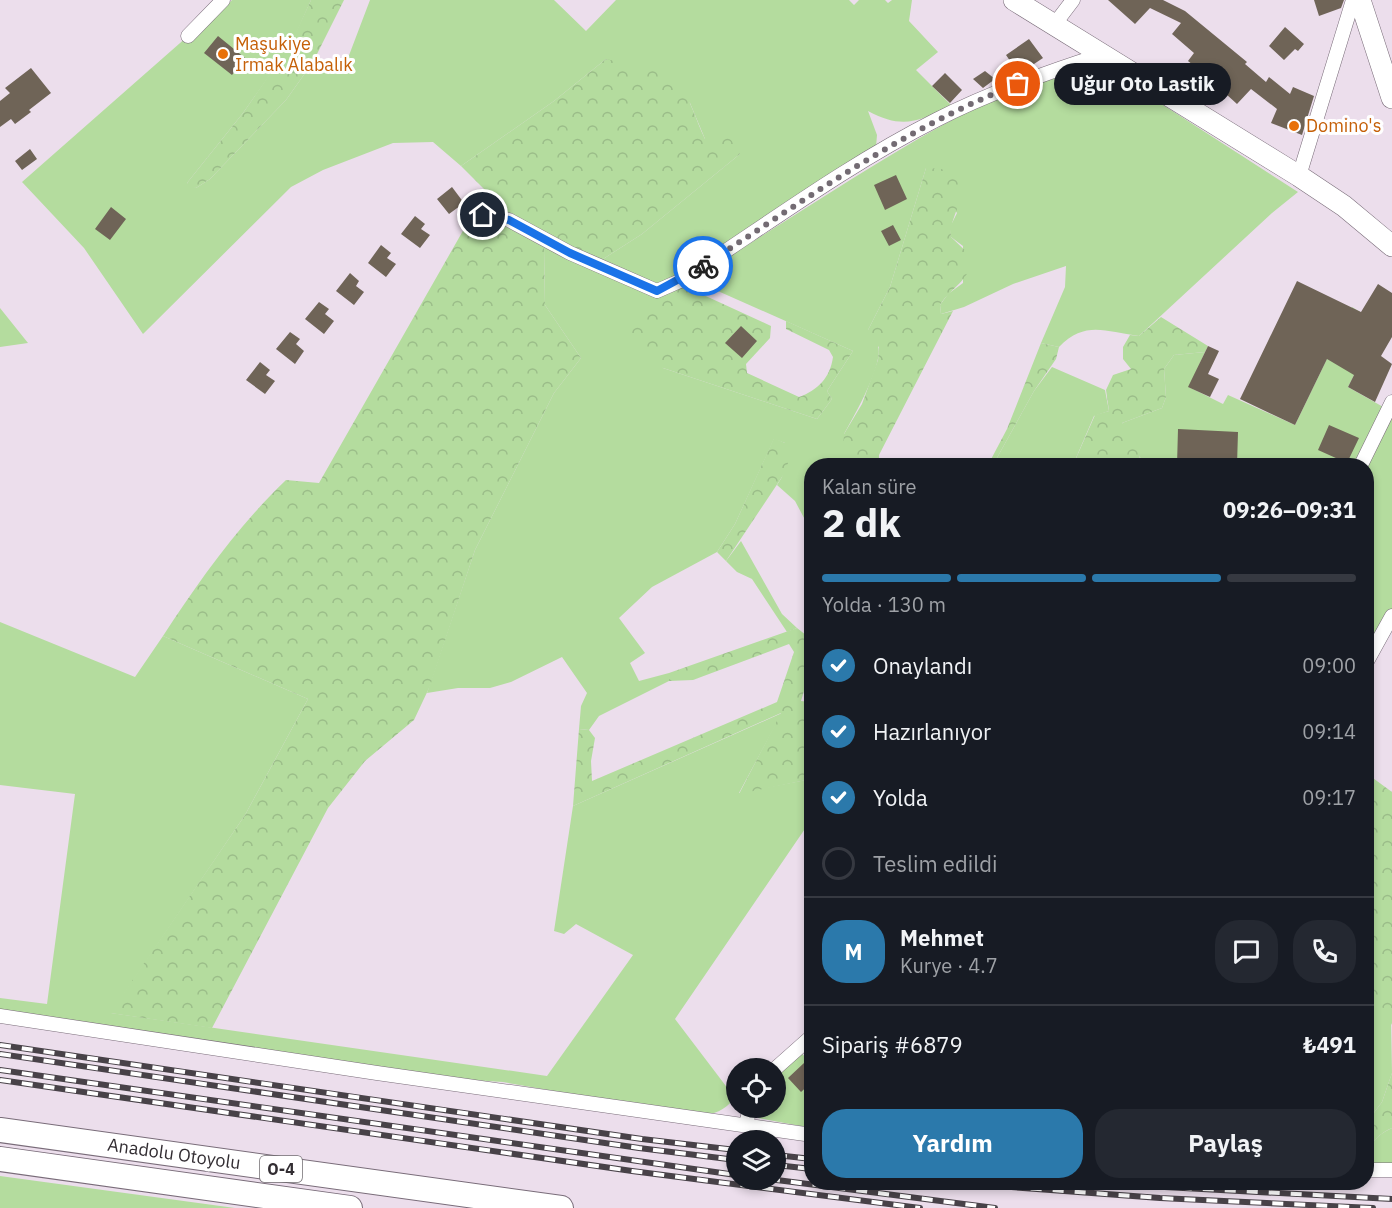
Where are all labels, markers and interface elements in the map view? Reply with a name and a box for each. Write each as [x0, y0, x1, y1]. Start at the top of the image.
place label: Maşukiye Irmak Alabalık [235, 32, 353, 76]
marker: Maşukiye Irmak Alabalık [216, 47, 230, 61]
pin [992, 58, 1043, 109]
callout: Uğur Oto Lastik [1054, 63, 1231, 105]
icon: bag [1001, 67, 1034, 100]
text: Uğur Oto Lastik [1070, 70, 1215, 97]
place label: Domino's [1306, 114, 1381, 137]
marker: Domino's [1287, 119, 1301, 133]
pin [457, 189, 508, 240]
icon: home [466, 198, 499, 231]
courier [673, 236, 733, 296]
icon: bike [687, 250, 720, 283]
text: Kalan süre [822, 473, 917, 500]
text: 09:26–09:31 [1223, 495, 1356, 524]
text: 2 dk [822, 497, 901, 548]
text: Yolda · 130 m [822, 591, 946, 618]
icon: check [822, 649, 855, 682]
text: Onaylandı [873, 651, 972, 680]
text: 09:00 [1302, 652, 1356, 679]
icon: check [822, 715, 855, 748]
text: Hazırlanıyor [873, 717, 991, 746]
text: 09:14 [1302, 718, 1356, 745]
icon: check [822, 781, 855, 814]
text: Yolda [873, 783, 928, 812]
text: 09:17 [1302, 784, 1356, 811]
text: Teslim edildi [873, 849, 997, 878]
button: chat [1215, 920, 1278, 983]
button: phone [1293, 920, 1356, 983]
text: Mehmet [900, 923, 984, 952]
text: M [844, 937, 863, 966]
text: Kurye · 4.7 [900, 952, 998, 979]
text: Sipariş #6879 [822, 1030, 963, 1059]
text: ₺491 [1303, 1030, 1356, 1059]
map controls [726, 1058, 786, 1190]
button: locate [726, 1058, 786, 1118]
button: Yardım [822, 1109, 1083, 1178]
button: Paylaş [1095, 1109, 1356, 1178]
button: layers [726, 1130, 786, 1190]
street label: Anadolu Otoyolu [106, 1133, 242, 1174]
road number: O-4 [260, 1156, 302, 1182]

